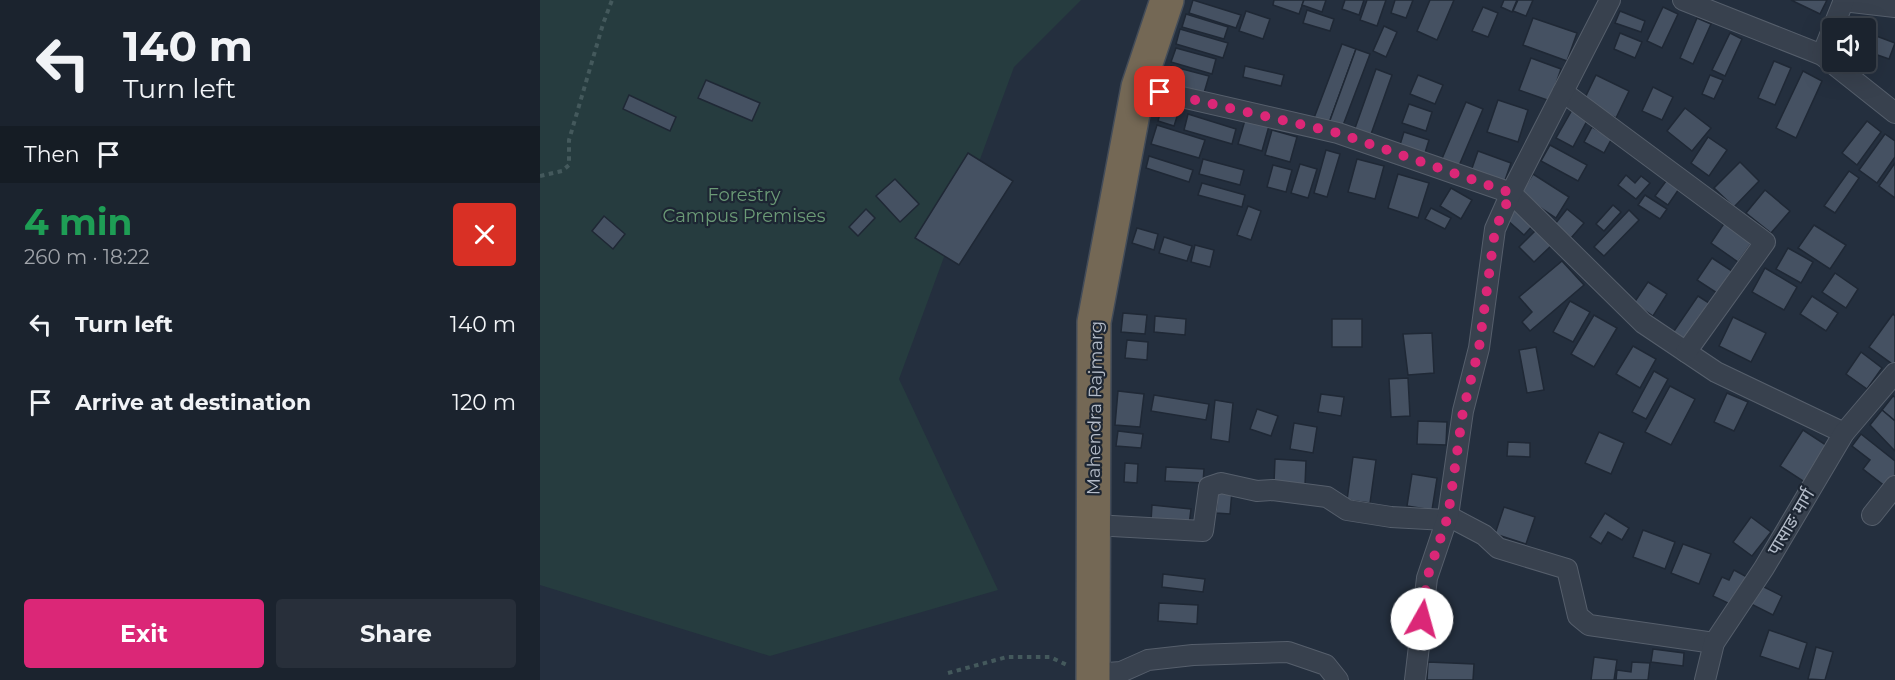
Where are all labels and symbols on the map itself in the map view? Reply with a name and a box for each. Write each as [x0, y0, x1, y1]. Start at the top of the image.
pin [1134, 66, 1185, 117]
park label: Forestry Campus Premises [663, 184, 826, 227]
street label: Mahendra Rajmarg [1082, 321, 1108, 495]
street label: पासाङ मार्ग [1763, 484, 1820, 559]
position arrow [1390, 587, 1454, 651]

